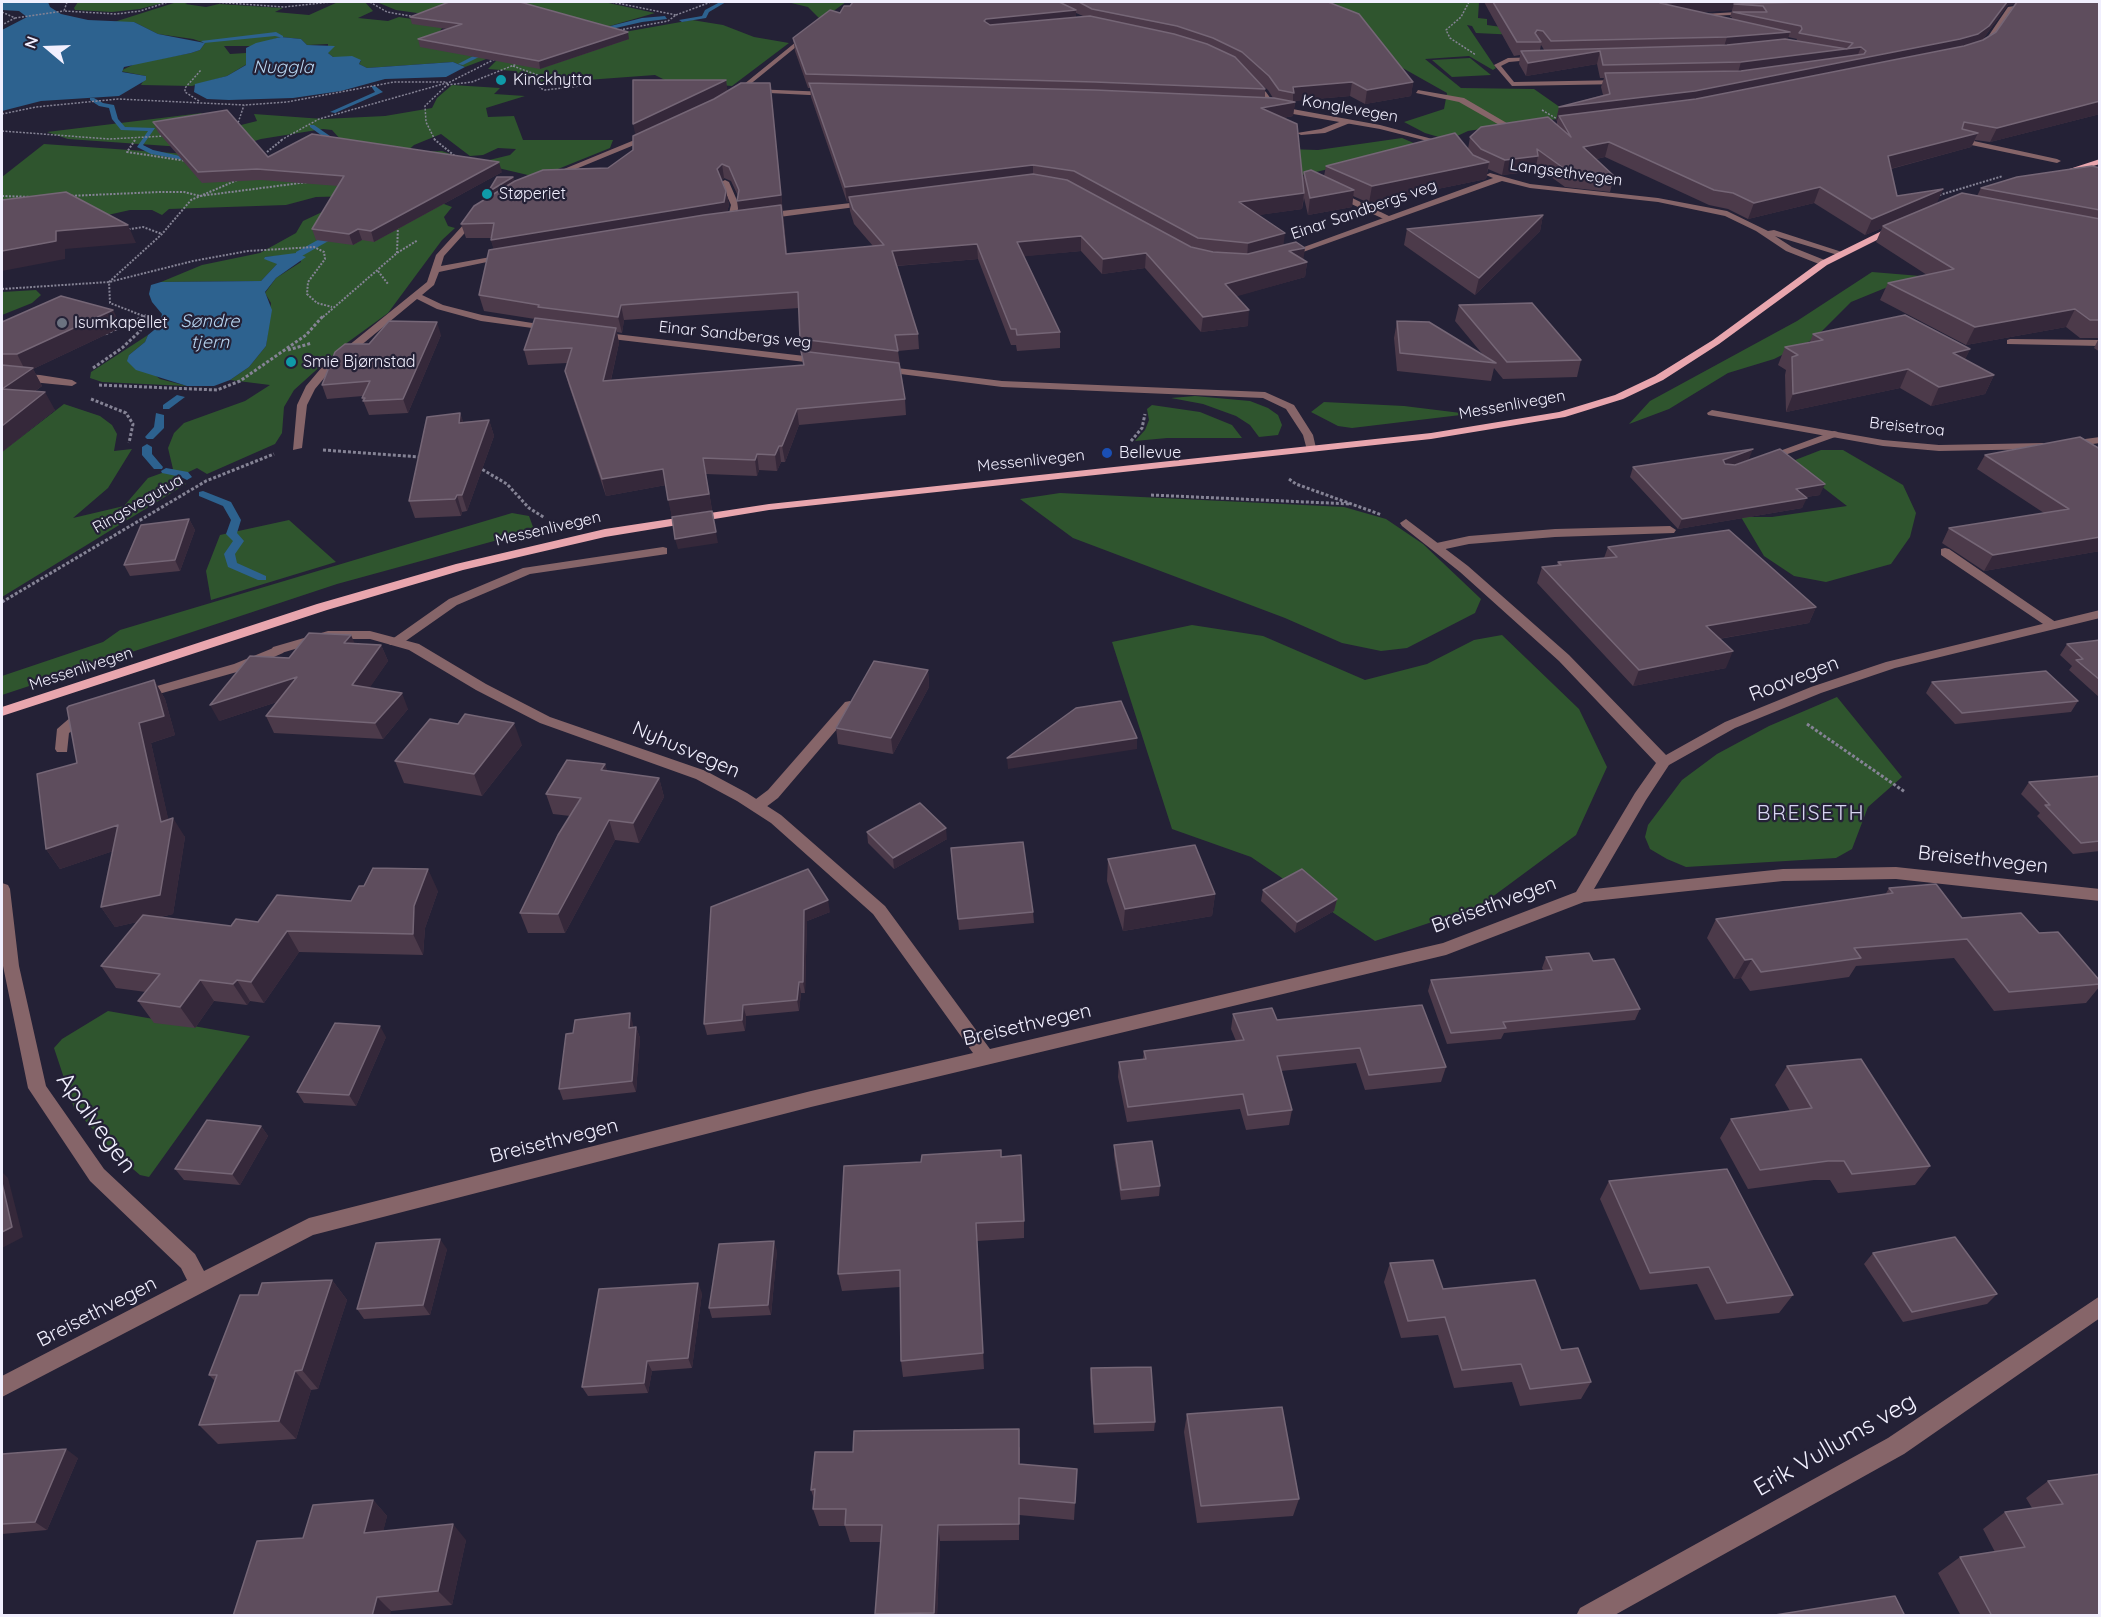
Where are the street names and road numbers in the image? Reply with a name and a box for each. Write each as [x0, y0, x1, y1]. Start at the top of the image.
street label: Konglevegen [1301, 91, 1399, 127]
street label: Langsethvegen [1508, 156, 1624, 190]
street label: Einar Sandbergs veg [1288, 176, 1440, 244]
street label: Einar Sandbergs veg [658, 317, 812, 353]
street label: Messenlivegen [1457, 386, 1567, 424]
street label: Breisetroa [1868, 413, 1946, 441]
street label: Messenlivegen [976, 446, 1086, 476]
street label: Ringsvegutua [89, 470, 187, 538]
street label: Messenlivegen [493, 508, 603, 550]
street label: Messenlivegen [27, 643, 135, 695]
street label: Roavegen [1746, 651, 1842, 707]
street label: Nyhusvegen [629, 717, 743, 783]
street label: Breisethvegen [1917, 841, 2049, 879]
street label: Breisethvegen [1428, 871, 1560, 939]
street label: Breisethvegen [960, 999, 1094, 1051]
street label: Apalvegen [50, 1067, 142, 1179]
street label: Breisethvegen [487, 1113, 621, 1169]
street label: Breisethvegen [33, 1272, 161, 1352]
street label: Erik Vullums veg [1749, 1387, 1921, 1503]

